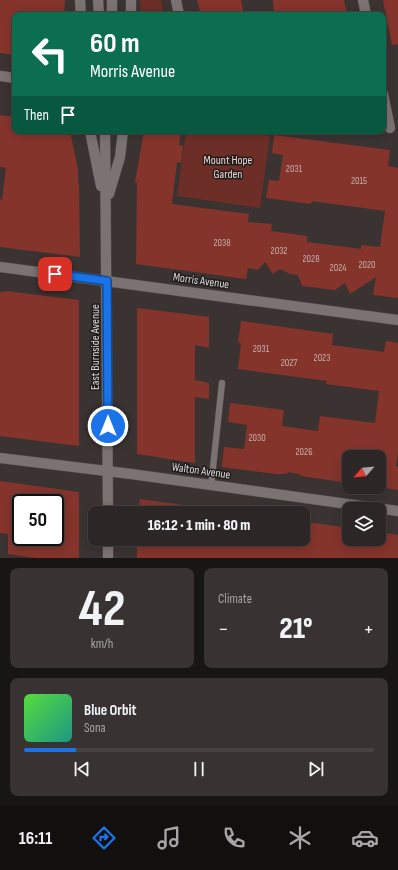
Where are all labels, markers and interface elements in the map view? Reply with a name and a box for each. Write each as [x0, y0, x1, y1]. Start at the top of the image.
text: 60 m [90, 27, 139, 60]
icon: left [24, 28, 76, 80]
text: Morris Avenue [90, 61, 175, 82]
icon: arrive [57, 104, 79, 126]
text: Then [24, 106, 49, 125]
park label: Mount Hope Garden [204, 153, 253, 182]
house number: 2031 [286, 163, 303, 175]
house number: 2015 [351, 175, 367, 187]
house number: 2038 [213, 237, 231, 249]
house number: 2032 [271, 245, 287, 257]
house number: 2028 [302, 253, 320, 265]
pin [38, 257, 72, 291]
house number: 2020 [358, 259, 376, 271]
house number: 2024 [330, 262, 346, 274]
icon: arrive [44, 263, 66, 285]
street label: Morris Avenue [172, 270, 230, 292]
street label: East Burnside Avenue [88, 304, 103, 390]
house number: 2031 [253, 343, 270, 355]
house number: 2023 [314, 352, 330, 364]
house number: 2027 [281, 357, 297, 369]
position arrow [87, 405, 129, 447]
house number: 2030 [248, 432, 266, 444]
house number: 2026 [295, 446, 313, 458]
north arrow [342, 450, 386, 494]
map controls [342, 450, 386, 546]
street label: Walton Avenue [171, 459, 232, 483]
speed limit sign: 50 [12, 494, 64, 546]
button: layers [342, 502, 386, 546]
text: 16:12 · 1 min · 80 m [148, 516, 250, 535]
text: 42 [78, 578, 126, 641]
text: Climate [218, 591, 252, 607]
text: 21° [279, 611, 313, 647]
text: − [218, 616, 229, 643]
text: + [363, 616, 374, 643]
text: km/h [91, 636, 113, 652]
text: Blue Orbit [84, 701, 136, 720]
text: Sona [84, 720, 106, 736]
icon: previous [71, 758, 93, 780]
icon: pause [188, 758, 210, 780]
icon: next [305, 758, 327, 780]
icon: directions [90, 824, 118, 852]
icon: music [155, 824, 183, 852]
icon: phone [220, 824, 248, 852]
icon: climate [286, 824, 314, 852]
icon: car [351, 824, 379, 852]
text: 16:11 [19, 828, 52, 849]

